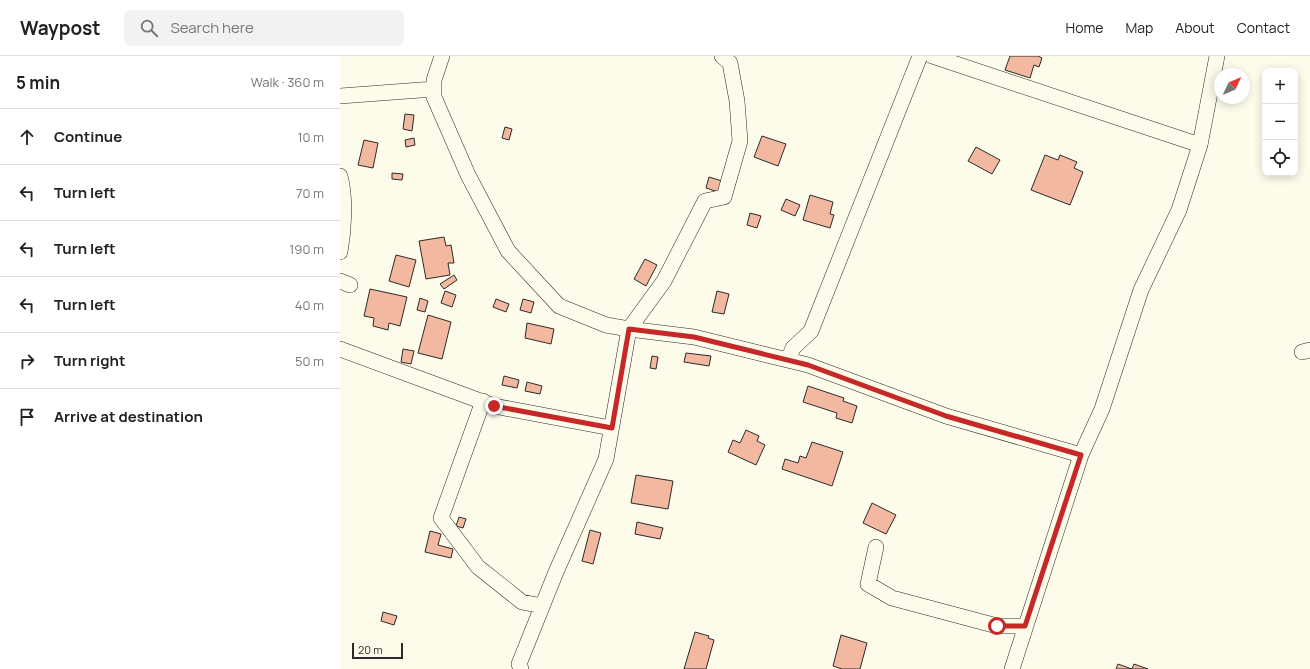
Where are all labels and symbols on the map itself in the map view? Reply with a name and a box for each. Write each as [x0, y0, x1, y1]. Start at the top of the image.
north arrow [1214, 68, 1250, 104]
route end [485, 397, 503, 415]
route start [988, 617, 1006, 635]
scale bar [352, 641, 403, 660]

